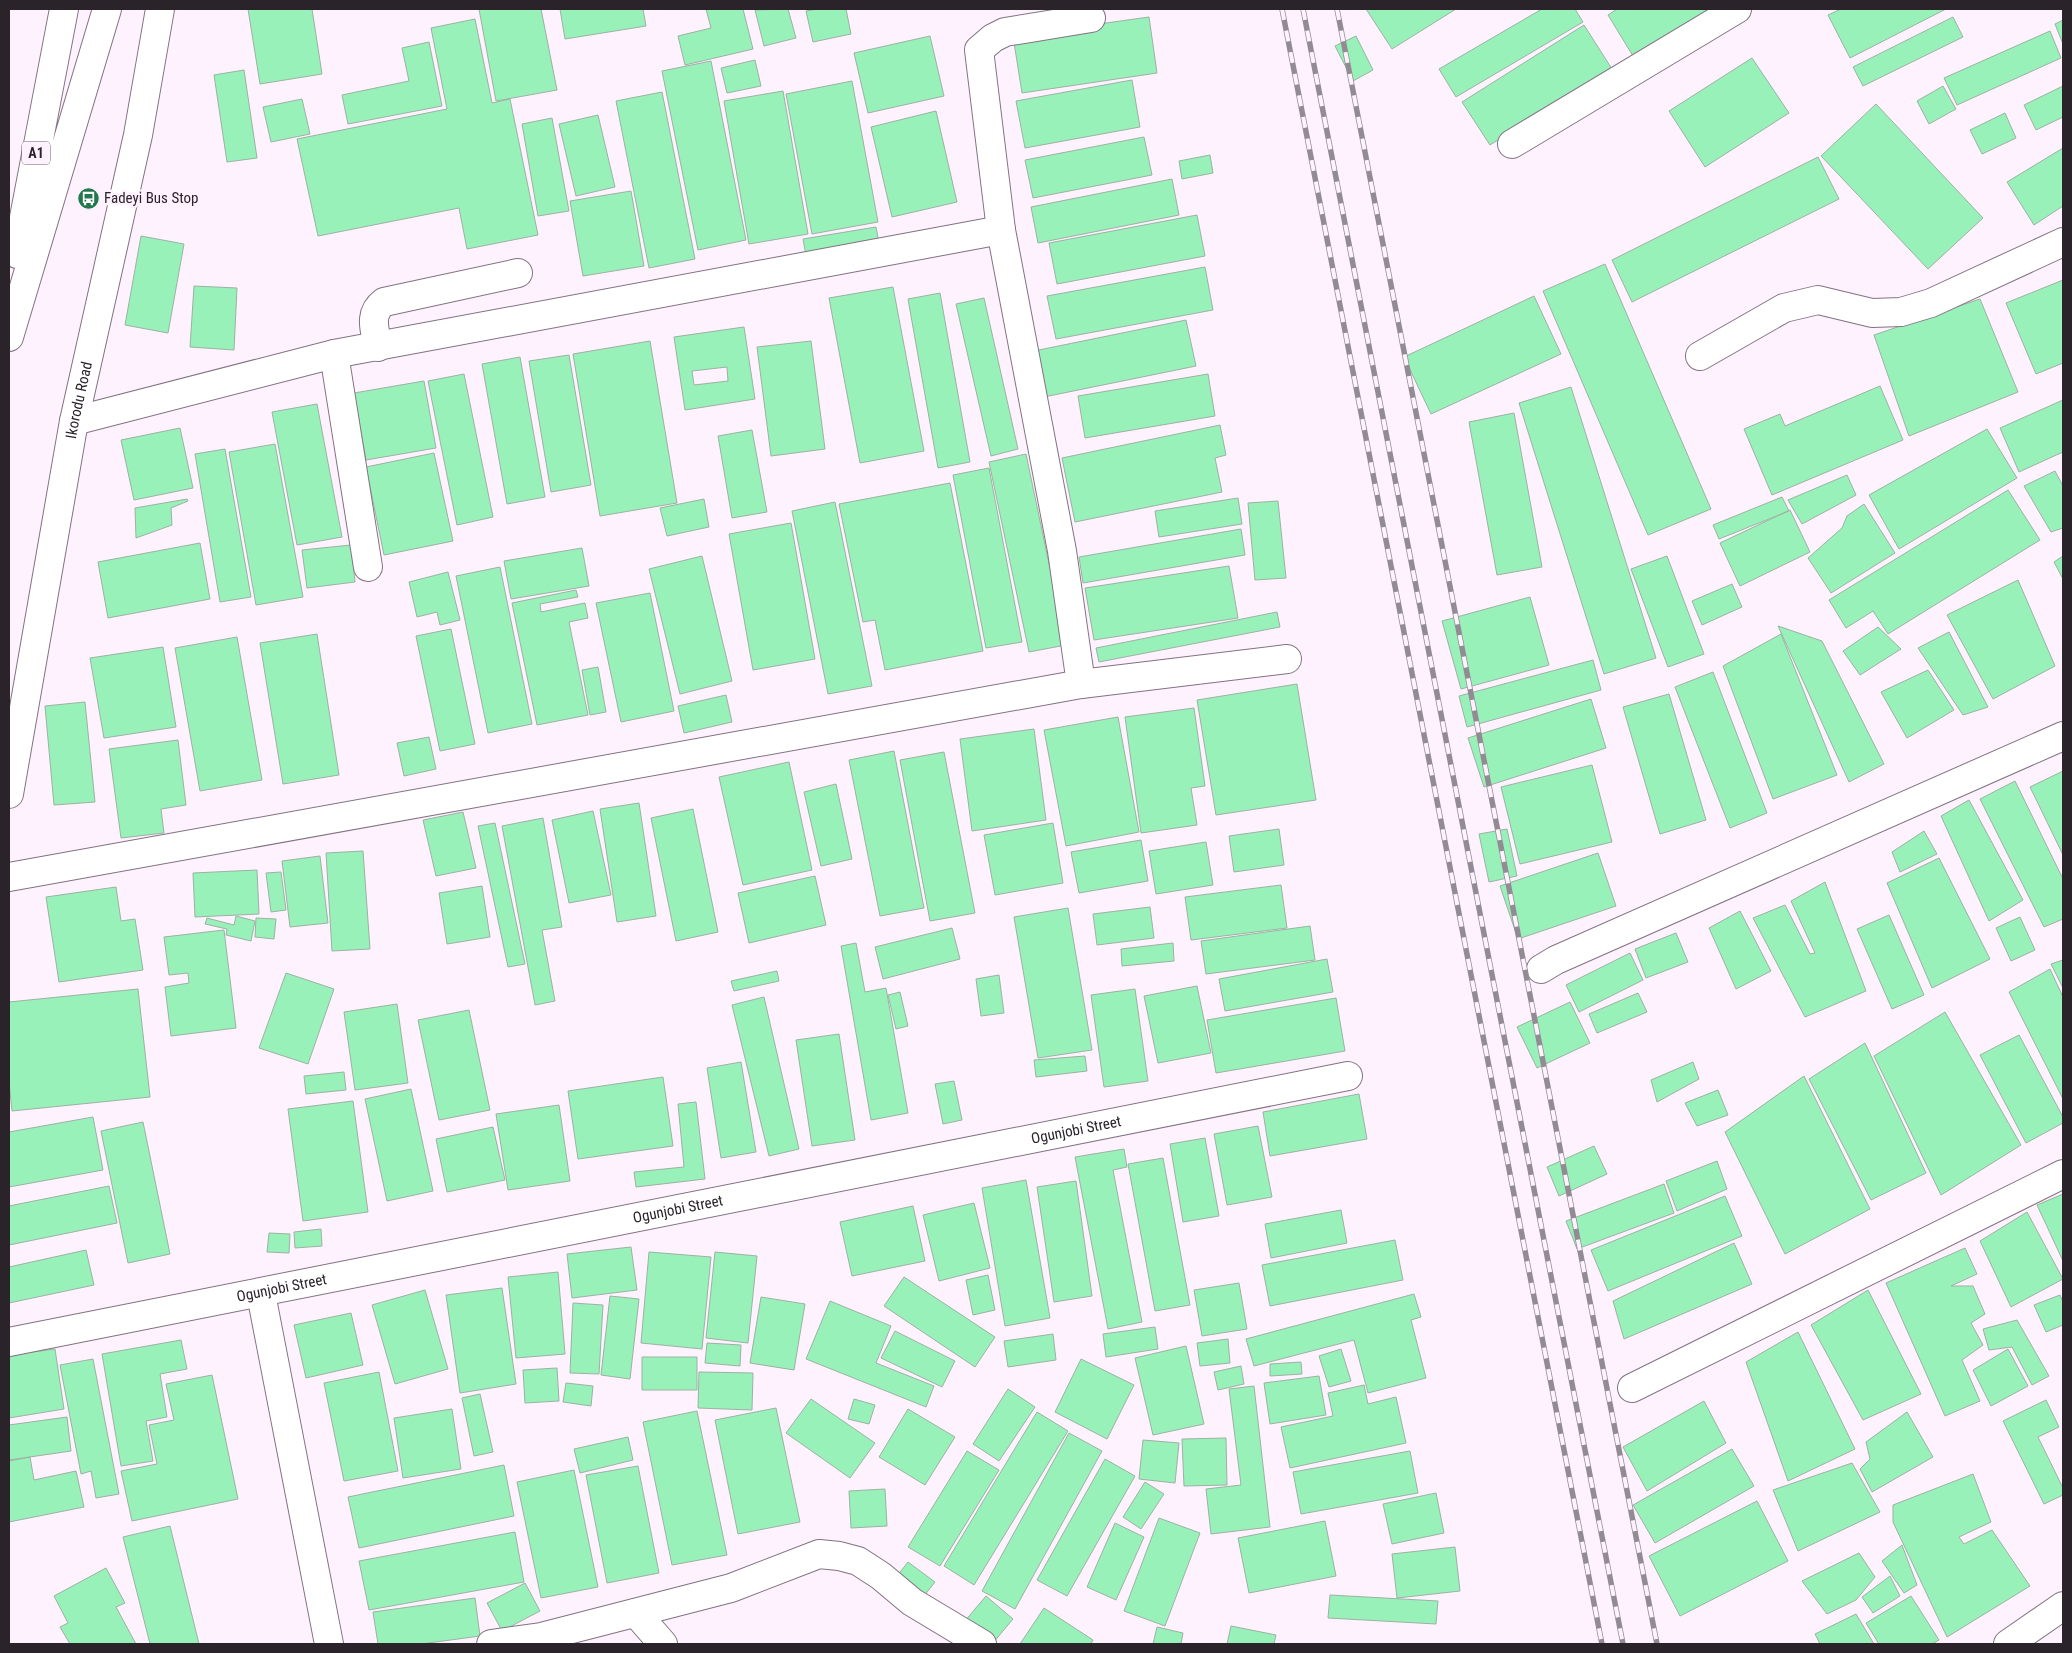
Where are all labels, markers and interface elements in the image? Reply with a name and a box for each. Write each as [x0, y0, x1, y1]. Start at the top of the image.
road number: A1 [22, 142, 50, 164]
bus stop icon: Fadeyi Bus Stop [76, 186, 100, 210]
place label: Fadeyi Bus Stop [104, 189, 198, 207]
street label: Ikorodu Road [62, 360, 96, 440]
street label: Ogunjobi Street [1030, 1112, 1123, 1148]
street label: Ogunjobi Street [631, 1191, 724, 1227]
street label: Ogunjobi Street [235, 1270, 328, 1306]

